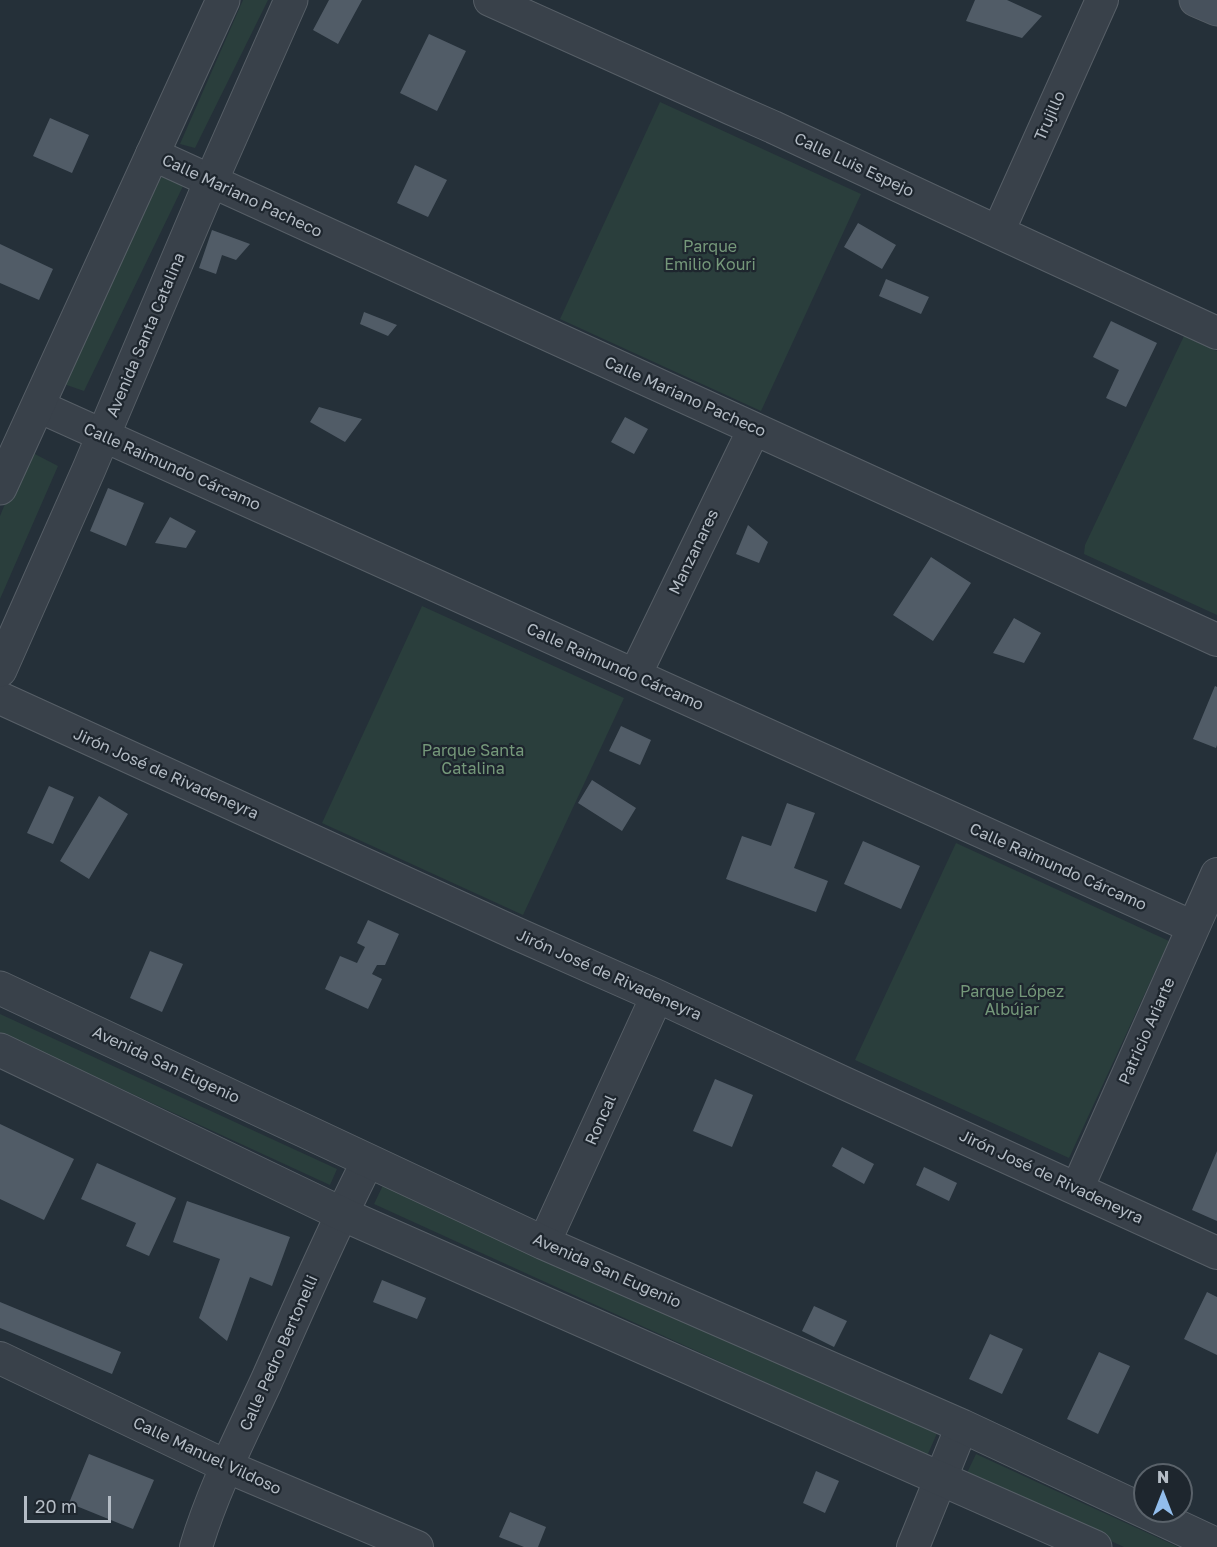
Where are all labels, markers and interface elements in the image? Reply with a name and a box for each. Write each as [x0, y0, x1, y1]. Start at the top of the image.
street label: Trujillo [1031, 88, 1069, 144]
street label: Calle Luis Espejo [791, 129, 917, 201]
street label: Calle Mariano Pacheco [159, 150, 325, 242]
park label: Parque Emilio Kouri [664, 237, 756, 275]
street label: Avenida Santa Catalina [103, 250, 189, 420]
street label: Calle Mariano Pacheco [601, 353, 769, 441]
street label: Calle Raimundo Cárcamo [80, 419, 264, 515]
street label: Manzanares [665, 506, 723, 598]
street label: Calle Raimundo Cárcamo [523, 619, 707, 715]
street label: Jirón José de Rivadeneyra [70, 724, 262, 824]
park label: Parque Santa Catalina [422, 741, 524, 779]
street label: Calle Raimundo Cárcamo [966, 819, 1150, 915]
street label: Jirón José de Rivadeneyra [513, 925, 705, 1025]
street label: Patricio Ariarte [1115, 974, 1179, 1088]
park label: Parque López Albújar [960, 982, 1064, 1020]
street label: Avenida San Eugenio [89, 1022, 243, 1108]
street label: Roncal [581, 1092, 621, 1148]
street label: Jirón José de Rivadeneyra [956, 1126, 1146, 1228]
street label: Avenida San Eugenio [530, 1230, 684, 1312]
street label: Calle Pedro Bertonelli [236, 1272, 322, 1434]
street label: Calle Manuel Vildoso [130, 1413, 284, 1499]
north arrow [1133, 1463, 1193, 1523]
text: N [1157, 1467, 1169, 1487]
scale bar [27, 1484, 114, 1522]
text: 20 m [35, 1495, 77, 1517]

